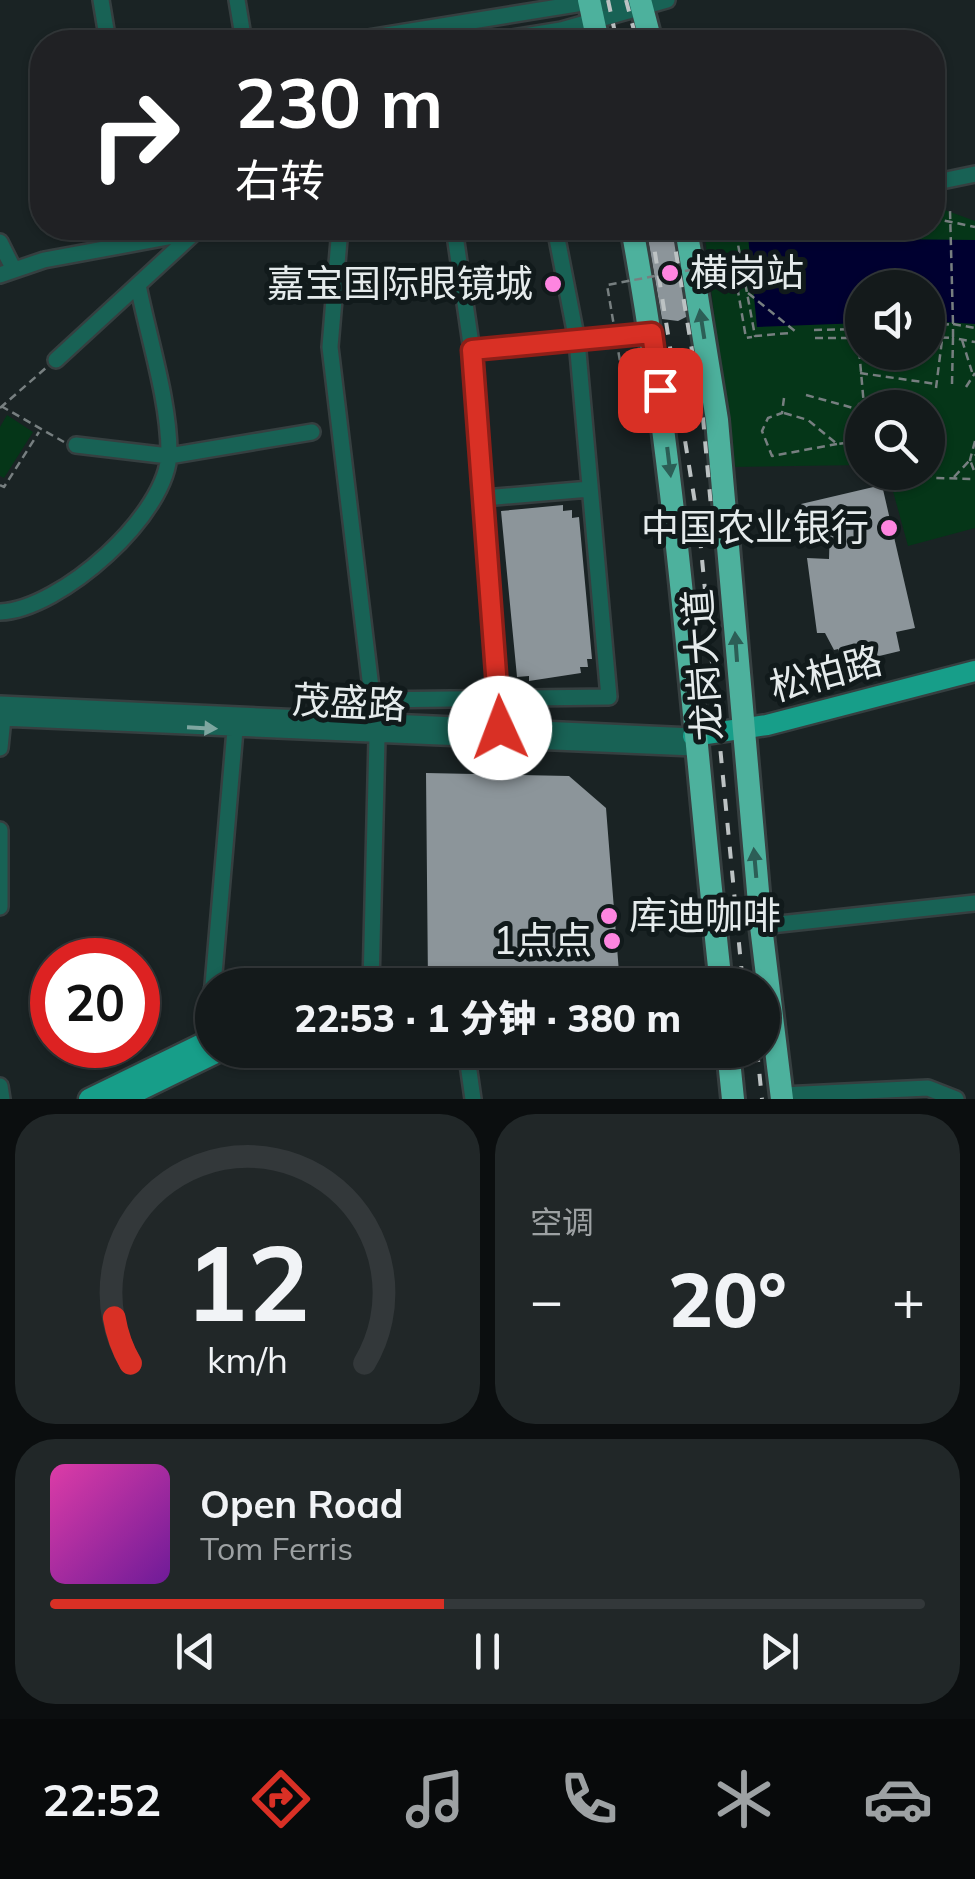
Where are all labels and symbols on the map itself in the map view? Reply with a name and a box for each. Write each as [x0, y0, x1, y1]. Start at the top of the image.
place label: 横岗站 [690, 248, 804, 296]
place label: 嘉宝国际眼镜城 [267, 259, 533, 307]
marker: 横岗站 [659, 262, 681, 284]
marker: 嘉宝国际眼镜城 [542, 273, 564, 295]
one-way arrow [694, 307, 709, 339]
pin [618, 348, 703, 433]
one-way arrow [661, 447, 677, 478]
place label: 中国农业银行 [641, 503, 869, 551]
marker: 中国农业银行 [878, 517, 900, 539]
street label: 龙岗大道 [673, 588, 731, 743]
one-way arrow [728, 630, 744, 662]
street label: 松柏路 [764, 635, 887, 711]
street label: 茂盛路 [291, 675, 407, 729]
position arrow [448, 676, 552, 780]
one-way arrow [187, 720, 219, 736]
one-way arrow [747, 847, 763, 879]
place label: 库迪咖啡 [629, 891, 781, 939]
marker: 库迪咖啡 [598, 905, 620, 927]
place label: 1点点 [493, 916, 592, 964]
marker: 1点点 [601, 930, 623, 952]
speed limit sign: 20 [30, 938, 160, 1068]

